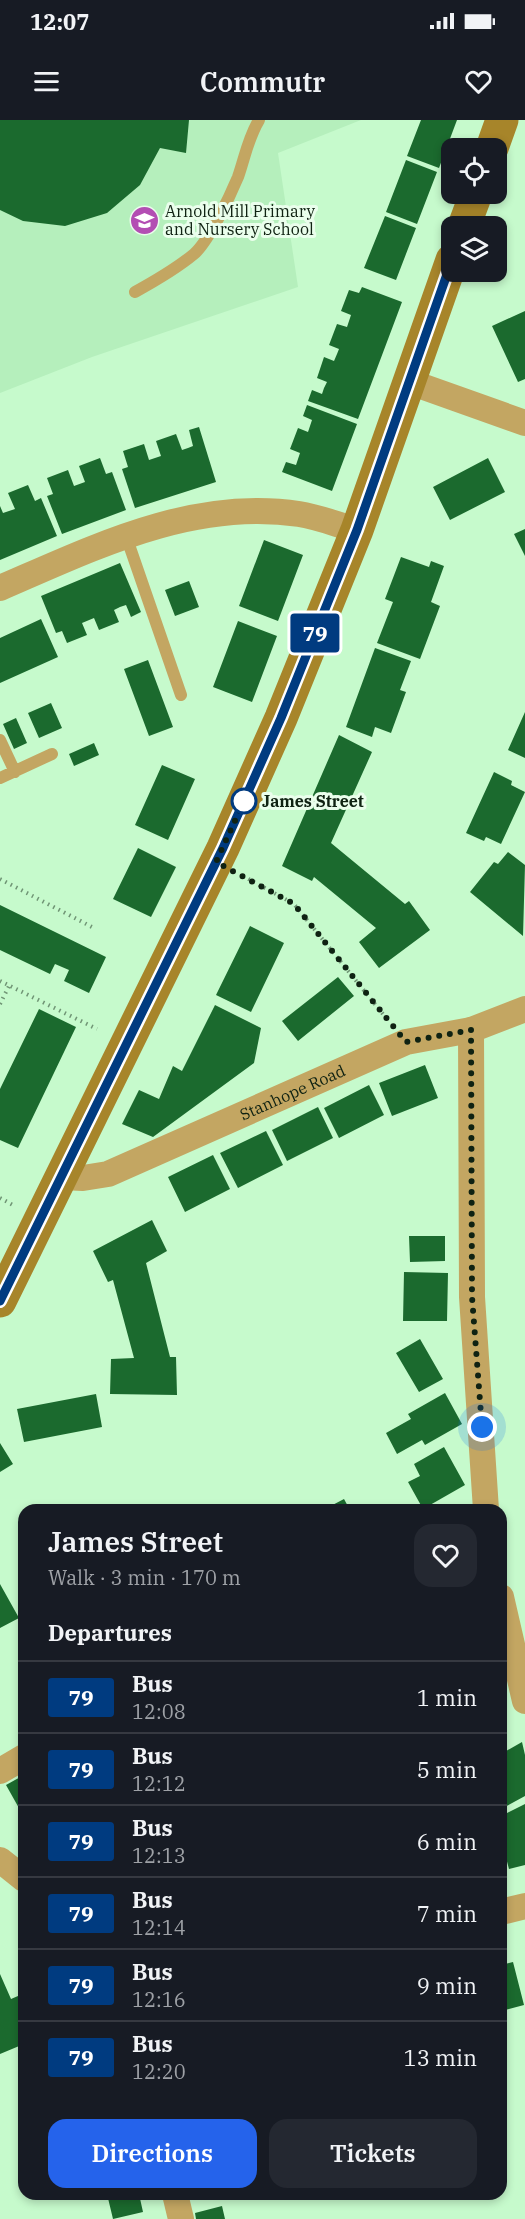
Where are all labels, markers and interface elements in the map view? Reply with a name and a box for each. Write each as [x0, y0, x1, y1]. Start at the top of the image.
text: 12:07 [30, 7, 89, 36]
text: Commutr [200, 64, 325, 99]
icon: menu [30, 65, 63, 98]
icon: heart [462, 65, 495, 98]
map controls [441, 138, 507, 282]
button: locate [441, 138, 507, 204]
place label: Arnold Mill Primary and Nursery School [165, 201, 315, 239]
school or university icon: Arnold Mill Primary and Nursery School [128, 204, 160, 236]
button: layers [441, 216, 507, 282]
line badge: 79 [288, 614, 342, 652]
text: 79 [302, 619, 328, 647]
marker: James Street [231, 788, 257, 814]
place label: James Street [262, 791, 364, 811]
street label: Stanhope Road [236, 1060, 349, 1124]
your location [467, 1412, 497, 1442]
text: James Street [48, 1523, 223, 1560]
button: heart [414, 1524, 477, 1587]
text: Walk · 3 min · 170 m [48, 1564, 241, 1591]
text: Departures [48, 1618, 172, 1647]
text: Bus [132, 1669, 173, 1698]
text: 79 [68, 1683, 94, 1711]
text: 1 min [417, 1683, 477, 1712]
text: 12:08 [132, 1698, 186, 1725]
text: Bus [132, 1741, 173, 1770]
text: 79 [68, 1755, 94, 1783]
text: 5 min [417, 1755, 477, 1784]
text: 12:12 [132, 1770, 186, 1797]
text: Bus [132, 1813, 173, 1842]
text: 79 [68, 1827, 94, 1855]
text: 6 min [417, 1827, 477, 1856]
text: 12:13 [132, 1842, 186, 1869]
text: Bus [132, 1885, 173, 1914]
text: 79 [68, 1899, 94, 1927]
text: 7 min [417, 1899, 477, 1928]
text: 12:14 [132, 1914, 186, 1941]
text: Bus [132, 1957, 173, 1986]
text: 79 [68, 1971, 94, 1999]
text: 9 min [417, 1971, 477, 2000]
text: 12:16 [132, 1986, 186, 2013]
text: Bus [132, 2029, 173, 2058]
text: 79 [68, 2043, 94, 2071]
text: 13 min [404, 2043, 477, 2072]
text: 12:20 [132, 2058, 186, 2085]
button: Directions [48, 2119, 257, 2188]
button: Tickets [269, 2119, 477, 2188]

